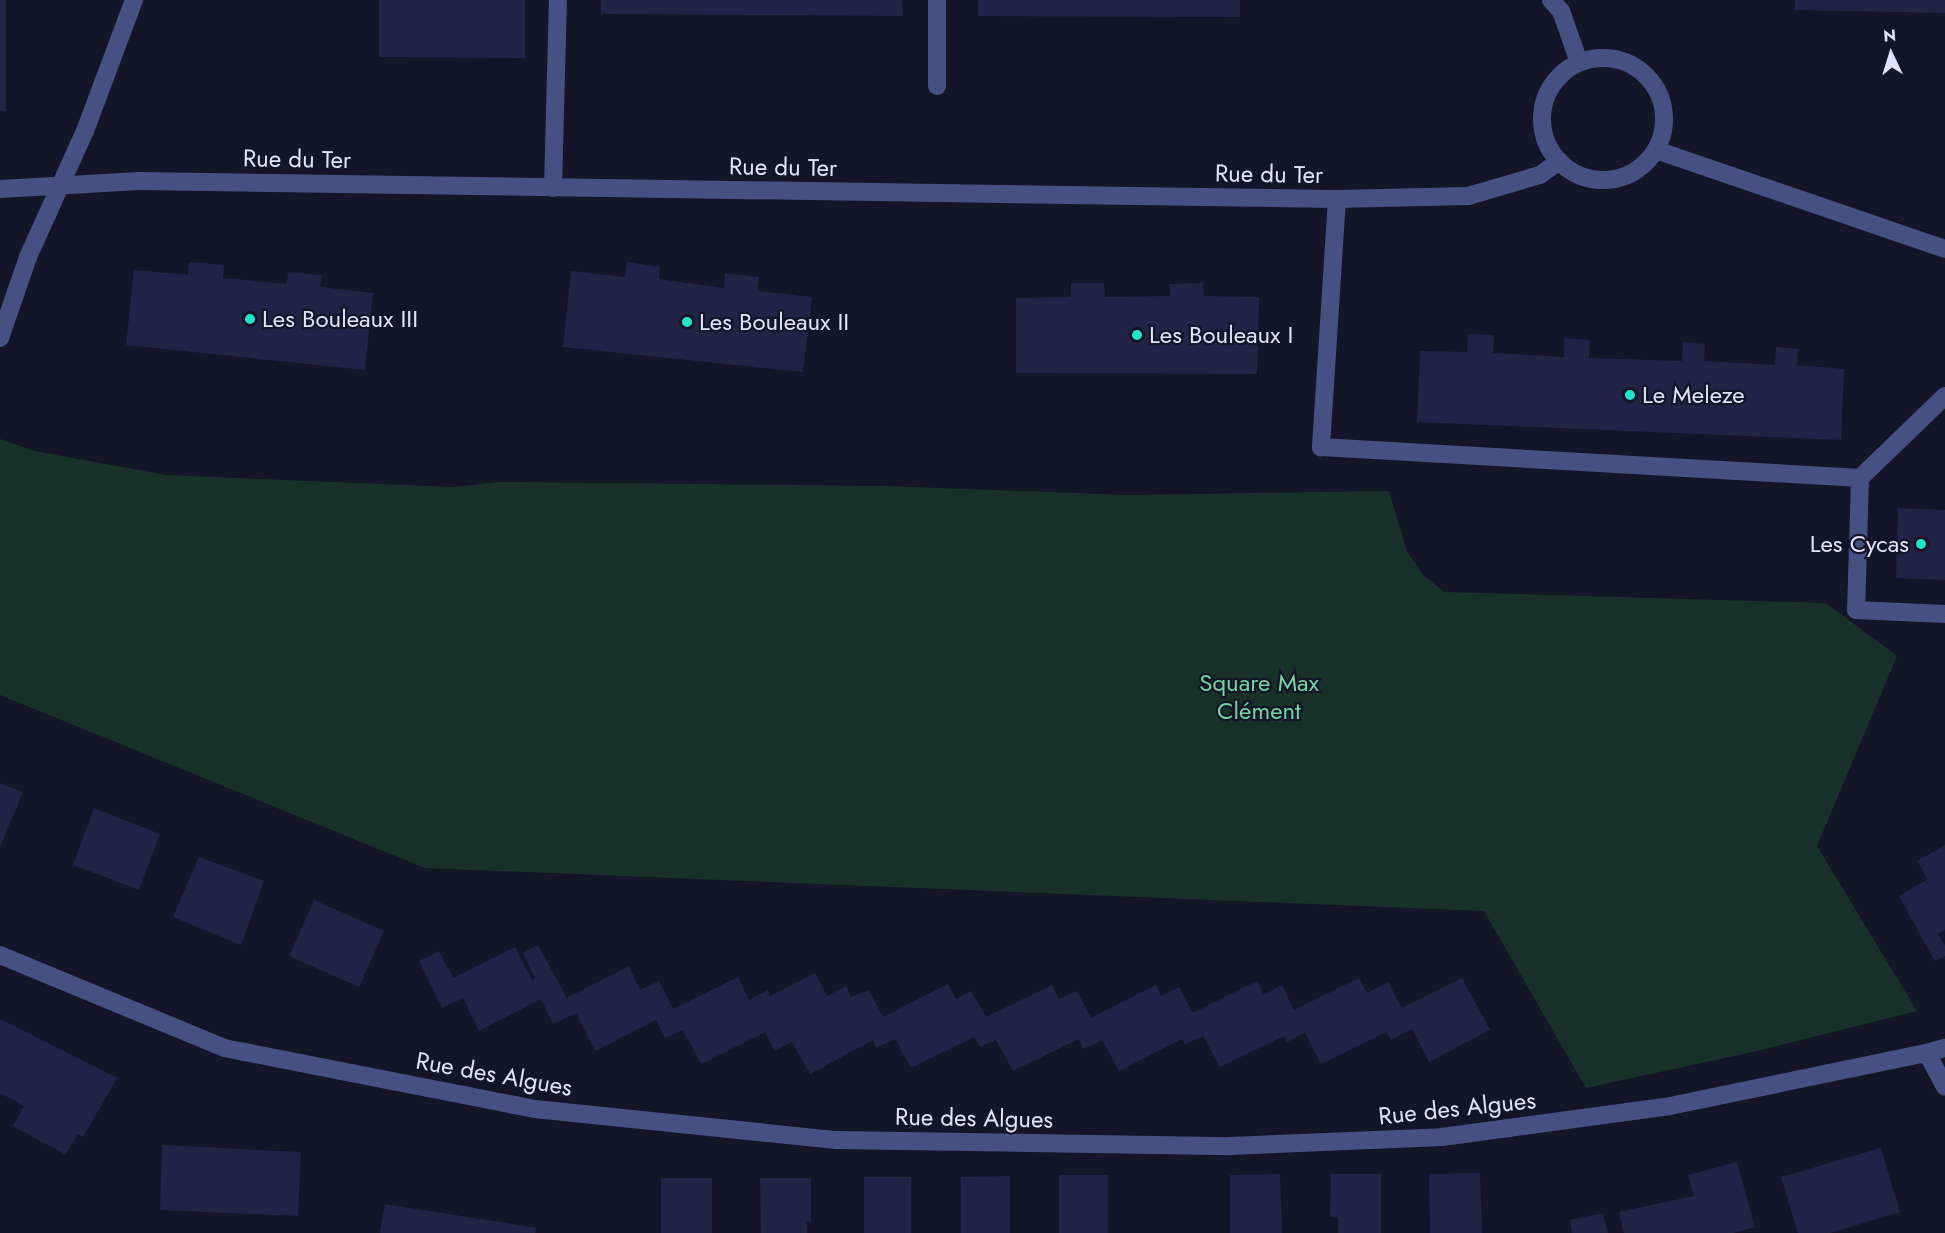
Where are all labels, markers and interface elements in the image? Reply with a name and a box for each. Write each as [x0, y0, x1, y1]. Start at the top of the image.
north arrow [1861, 24, 1921, 84]
text: N [1883, 24, 1897, 47]
street label: Rue du Ter [243, 144, 351, 174]
street label: Rue du Ter [729, 152, 837, 182]
street label: Rue du Ter [1215, 159, 1323, 189]
place label: Les Bouleaux III [262, 305, 418, 333]
place label: Les Bouleaux II [699, 308, 849, 336]
marker: Les Bouleaux III [243, 312, 257, 326]
marker: Les Bouleaux II [680, 315, 694, 329]
place label: Les Bouleaux I [1149, 321, 1293, 349]
marker: Les Bouleaux I [1130, 328, 1144, 342]
place label: Le Meleze [1642, 381, 1745, 409]
marker: Le Meleze [1623, 388, 1637, 402]
place label: Les Cycas [1810, 530, 1909, 558]
marker: Les Cycas [1914, 537, 1928, 551]
park label: Square Max Clément [1199, 669, 1319, 725]
street label: Rue des Algues [414, 1046, 574, 1102]
street label: Rue des Algues [1377, 1085, 1537, 1131]
street label: Rue des Algues [895, 1102, 1053, 1134]

